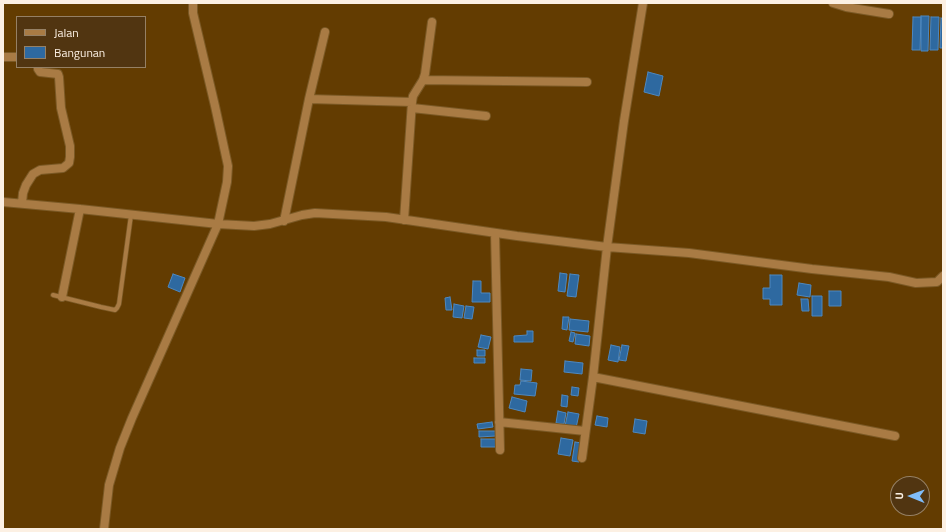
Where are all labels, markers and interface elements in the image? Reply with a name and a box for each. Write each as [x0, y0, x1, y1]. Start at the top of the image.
legend [16, 16, 146, 68]
text: Jalan [54, 23, 79, 42]
text: Bangunan [54, 43, 105, 62]
north arrow [890, 476, 930, 516]
text: U [891, 492, 907, 500]

